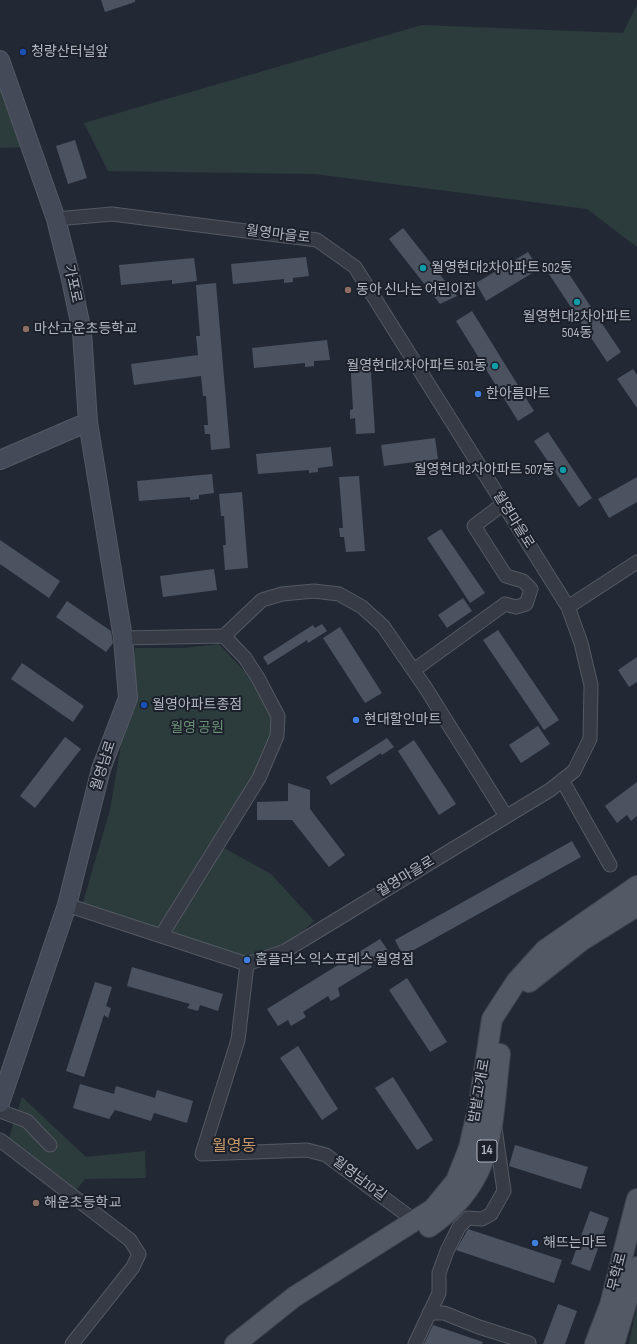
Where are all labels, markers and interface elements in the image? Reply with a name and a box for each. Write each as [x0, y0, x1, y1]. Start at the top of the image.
place label: 청량산터널앞 [31, 44, 108, 60]
marker: 청량산터널앞 [18, 47, 28, 57]
street label: 월영마을로 [245, 223, 311, 247]
place label: 월영현대2차아파트 502동 [431, 260, 573, 276]
street label: 가포로 [60, 263, 84, 305]
marker: 월영현대2차아파트 502동 [418, 263, 428, 273]
place label: 동아 신나는 어린이집 [356, 282, 476, 298]
marker: 동아 신나는 어린이집 [343, 285, 353, 295]
marker: 월영현대2차아파트 504동 [572, 297, 582, 307]
place label: 월영현대2차아파트 504동 [523, 309, 631, 342]
place label: 마산고운초등학교 [34, 321, 137, 337]
marker: 마산고운초등학교 [21, 324, 31, 334]
place label: 월영현대2차아파트 501동 [346, 358, 487, 374]
marker: 월영현대2차아파트 501동 [490, 361, 500, 371]
place label: 한아름마트 [486, 386, 550, 402]
marker: 한아름마트 [473, 389, 483, 399]
place label: 월영현대2차아파트 507동 [414, 462, 555, 478]
marker: 월영현대2차아파트 507동 [558, 465, 568, 475]
street label: 월영마을로 [489, 488, 537, 552]
place label: 월영아파트종점 [152, 697, 242, 713]
marker: 월영아파트종점 [139, 700, 149, 710]
place label: 현대할인마트 [364, 712, 441, 728]
marker: 현대할인마트 [351, 715, 361, 725]
park label: 월영 공원 [170, 720, 224, 736]
street label: 월영남로 [88, 739, 120, 793]
street label: 월영마을로 [374, 853, 438, 901]
place label: 홈플러스 익스프레스 월영점 [255, 952, 414, 968]
marker: 홈플러스 익스프레스 월영점 [242, 955, 252, 965]
street label: 밤밭고개로 [466, 1058, 494, 1124]
district label: 월영동 [212, 1137, 256, 1157]
road number: 14 [477, 1140, 497, 1162]
street label: 월영남10길 [329, 1153, 389, 1205]
place label: 해운초등학교 [44, 1195, 121, 1211]
marker: 해운초등학교 [31, 1198, 41, 1208]
place label: 해뜨는마트 [543, 1235, 607, 1251]
marker: 해뜨는마트 [530, 1238, 540, 1248]
street label: 무학로 [605, 1251, 631, 1293]

